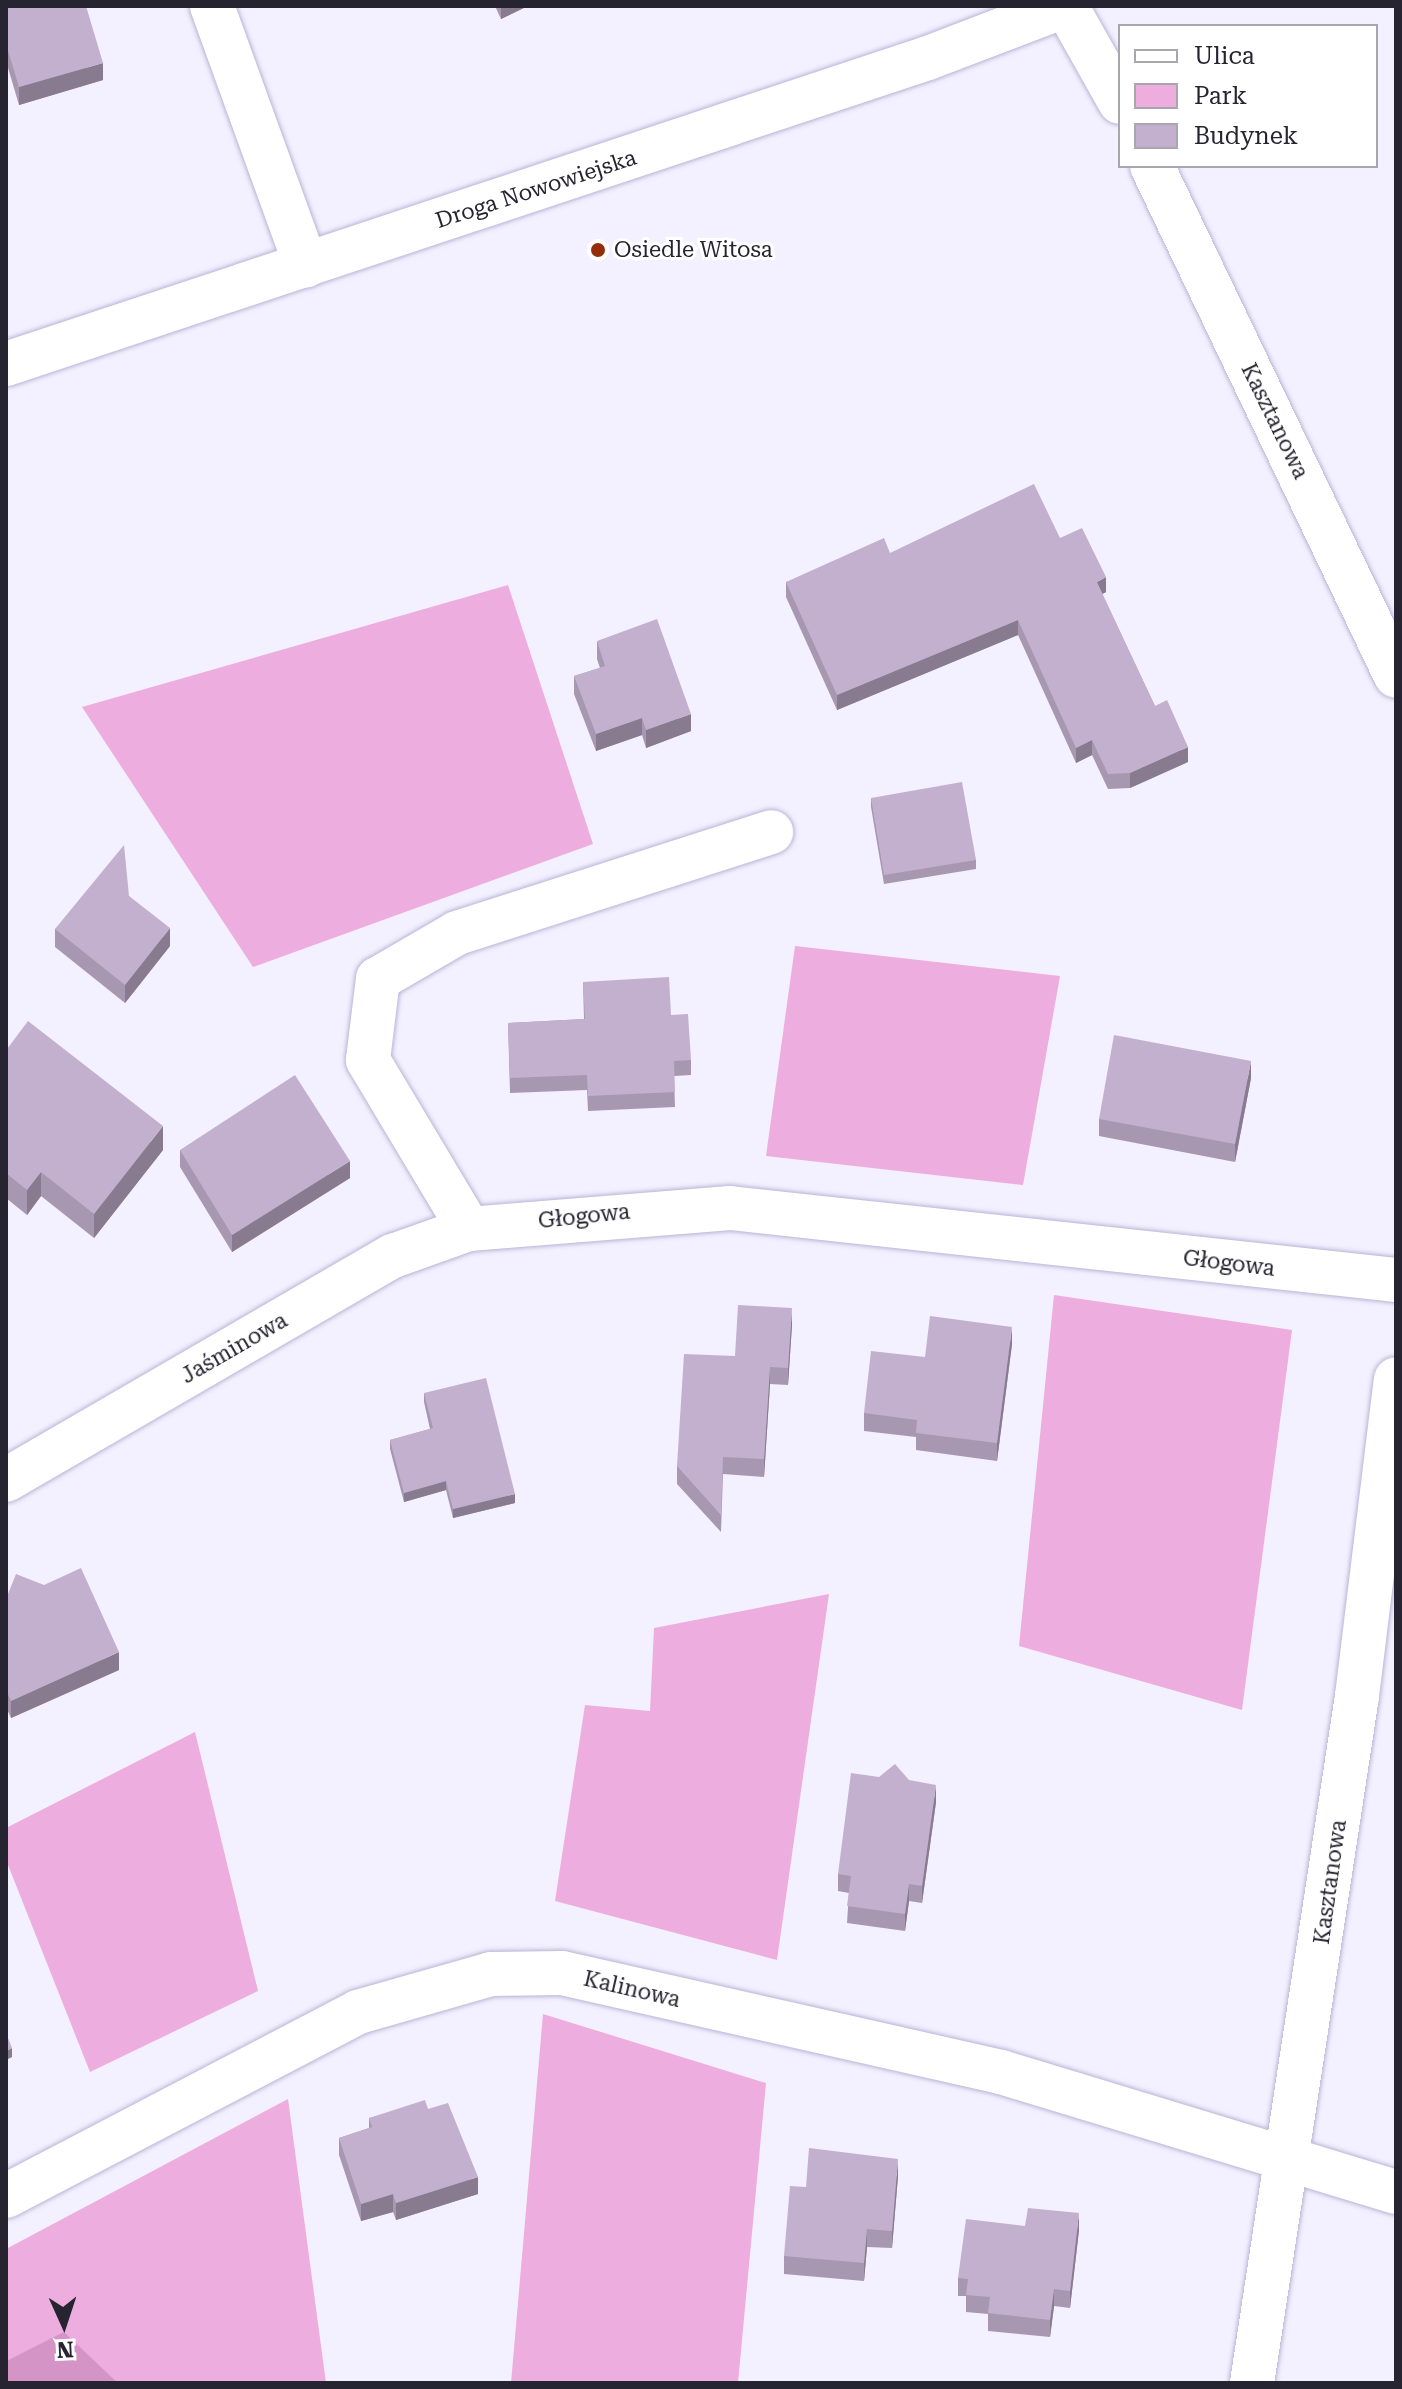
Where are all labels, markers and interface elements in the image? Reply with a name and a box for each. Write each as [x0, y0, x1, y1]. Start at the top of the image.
legend [1118, 24, 1378, 168]
text: Ulica [1194, 42, 1255, 70]
text: Park [1194, 82, 1247, 110]
text: Budynek [1194, 122, 1298, 150]
street label: Droga Nowowiejska [432, 144, 640, 234]
place label: Osiedle Witosa [614, 237, 773, 263]
marker: Osiedle Witosa [589, 241, 607, 259]
street label: Kasztanowa [1236, 359, 1314, 483]
street label: Głogowa [537, 1198, 631, 1234]
street label: Głogowa [1182, 1244, 1276, 1282]
street label: Jaśminowa [176, 1307, 292, 1389]
street label: Kasztanowa [1308, 1818, 1352, 1946]
street label: Kalinowa [581, 1965, 683, 2013]
north arrow [24, 2285, 104, 2365]
text: N [56, 2337, 74, 2362]

